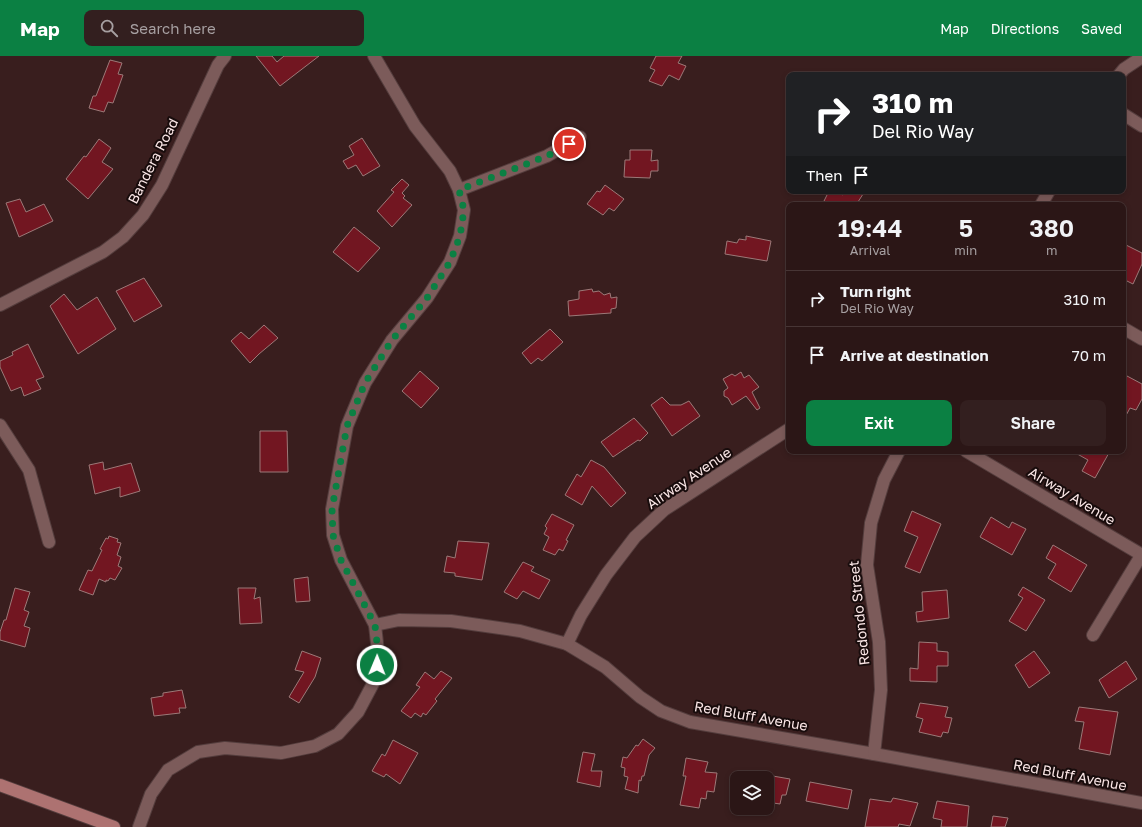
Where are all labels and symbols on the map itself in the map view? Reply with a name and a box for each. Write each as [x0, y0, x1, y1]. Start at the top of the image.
street label: Bandera Road [124, 115, 181, 206]
pin [552, 127, 586, 161]
street label: Airway Avenue [643, 443, 734, 512]
street label: Airway Avenue [1026, 463, 1119, 528]
street label: Redondo Street [845, 560, 872, 666]
position arrow [356, 644, 398, 686]
street label: Red Bluff Avenue [693, 697, 809, 734]
street label: Red Bluff Avenue [1012, 755, 1128, 794]

